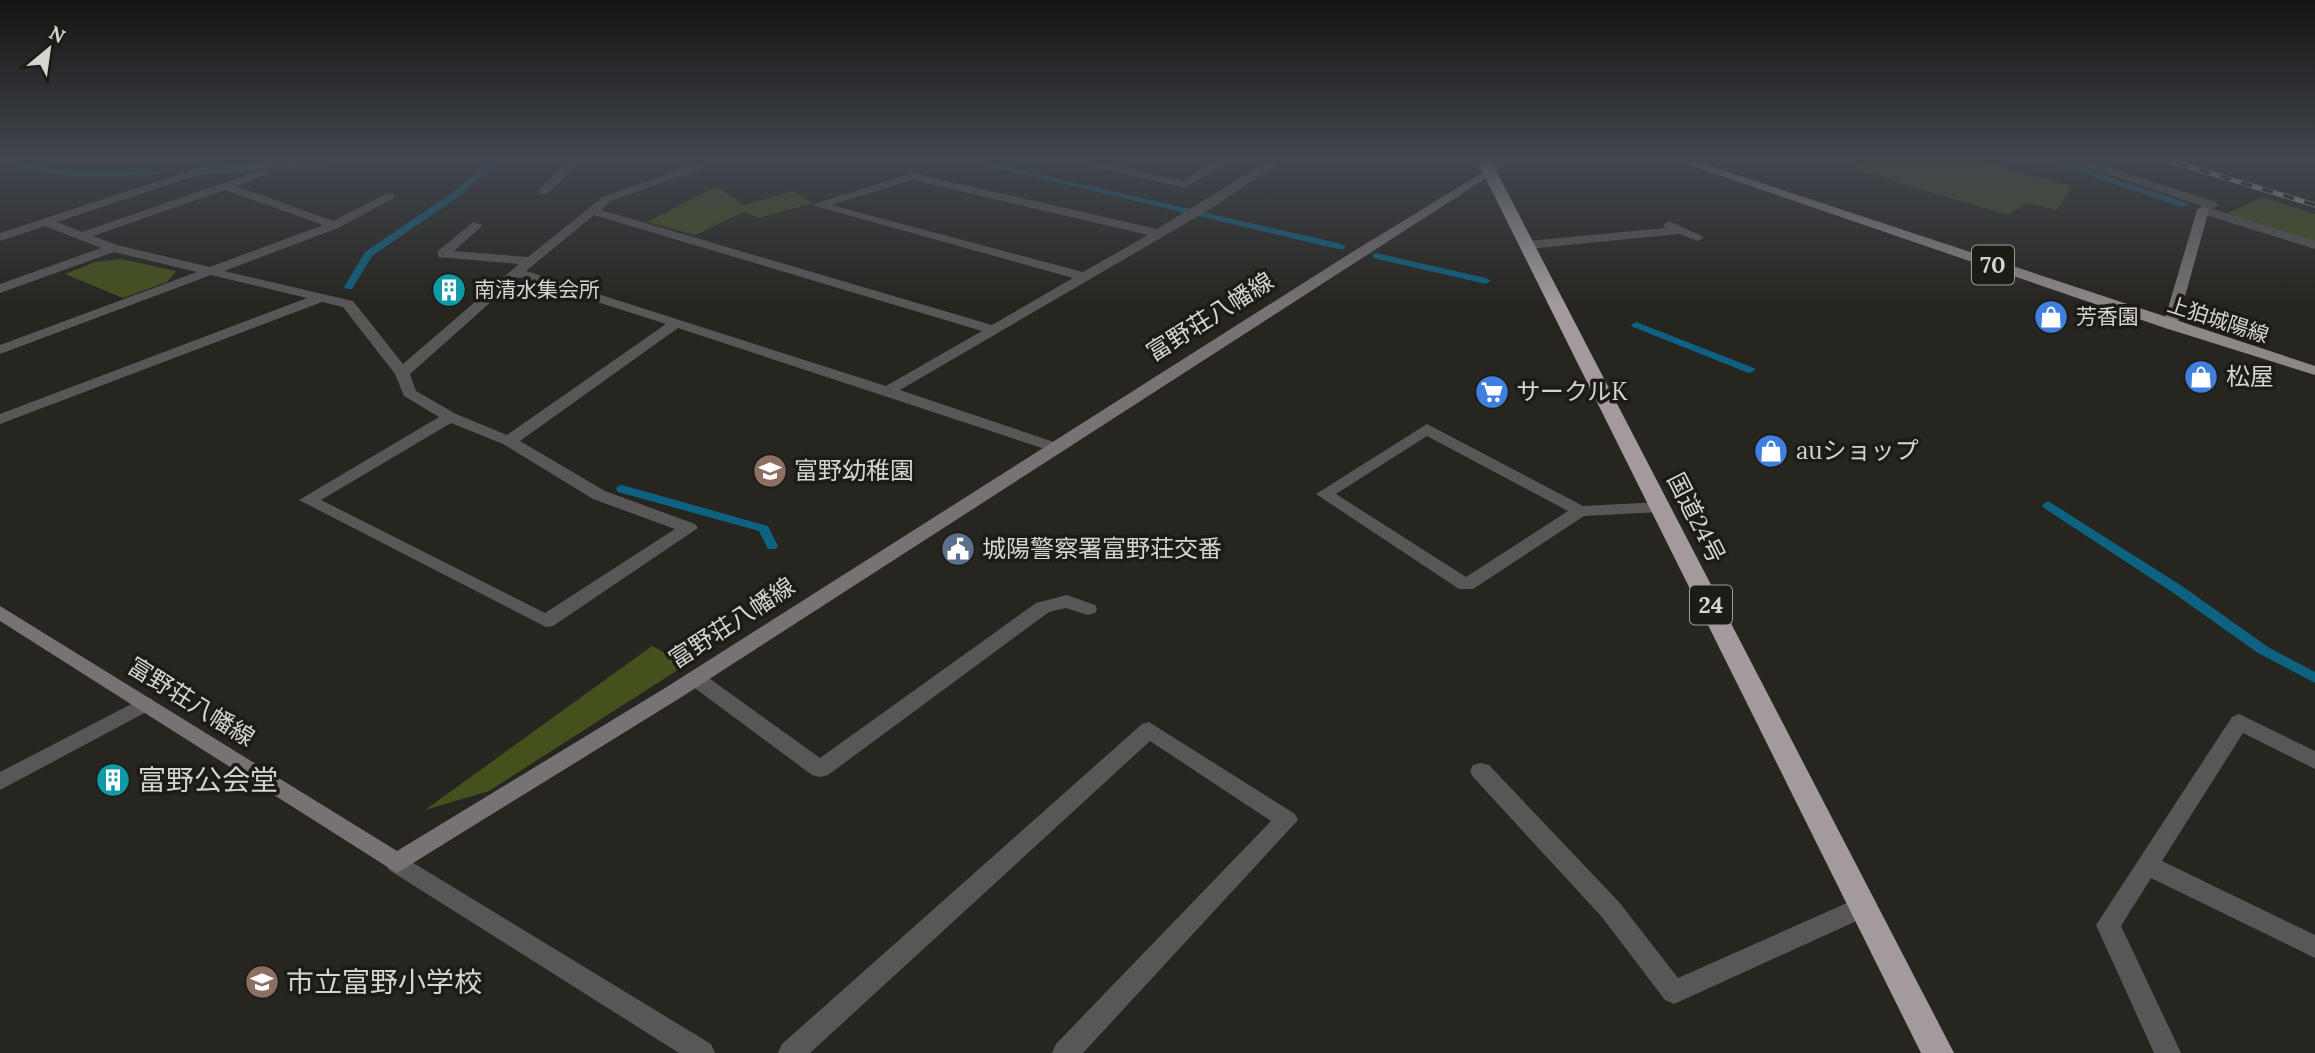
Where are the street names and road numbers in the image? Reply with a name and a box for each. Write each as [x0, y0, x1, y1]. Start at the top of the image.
road number: 70 [1972, 246, 2014, 284]
street label: 富野荘八幡線 [1140, 265, 1279, 368]
street label: 上狛城陽線 [2164, 290, 2272, 349]
street label: 国道24号 [1661, 467, 1732, 568]
street label: 富野荘八幡線 [663, 570, 801, 675]
road number: 24 [1690, 586, 1732, 624]
street label: 富野荘八幡線 [122, 650, 261, 753]

